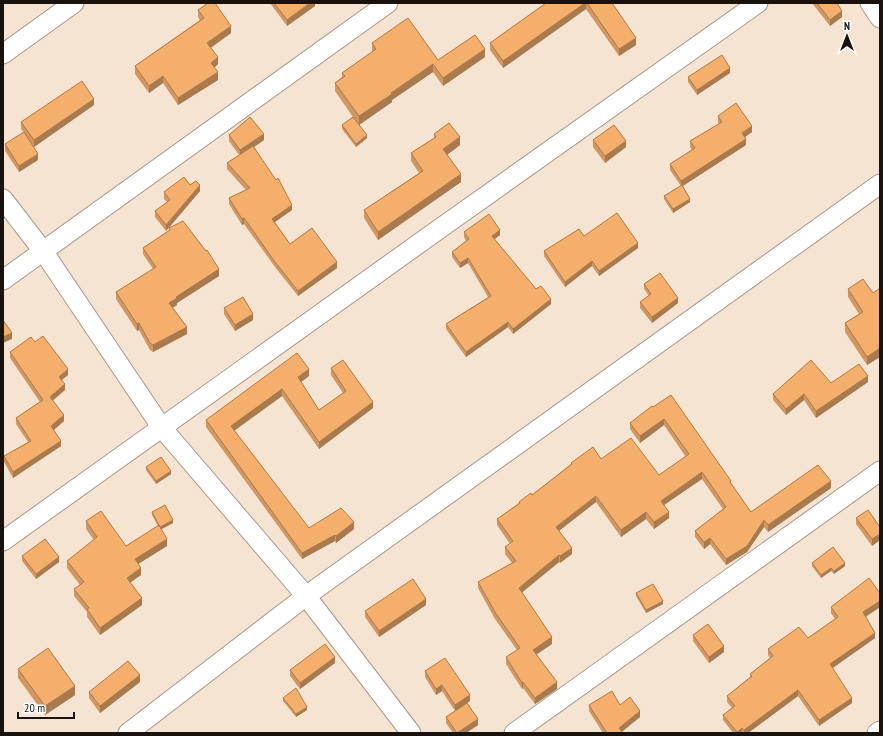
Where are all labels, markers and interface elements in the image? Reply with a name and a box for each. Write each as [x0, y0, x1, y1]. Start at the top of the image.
north arrow [827, 16, 867, 56]
text: N [844, 19, 850, 33]
scale bar [18, 694, 74, 720]
text: 20 m [24, 700, 45, 715]

